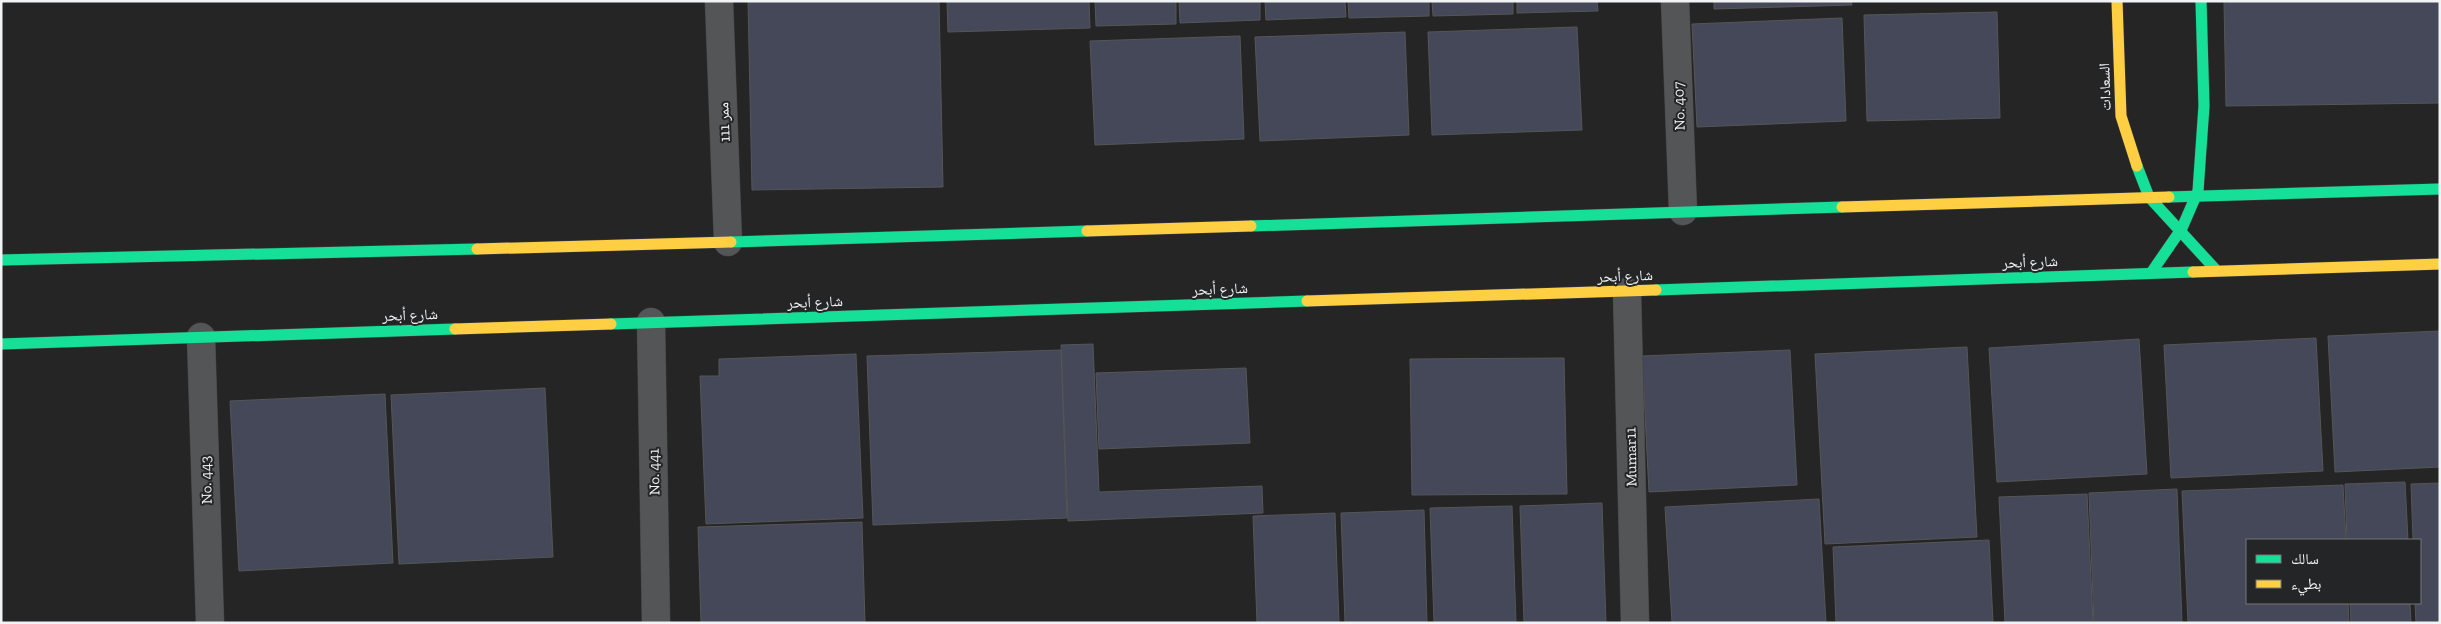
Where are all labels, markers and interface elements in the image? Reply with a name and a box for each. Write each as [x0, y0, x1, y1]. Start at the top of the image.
street label: السعادات [2095, 63, 2115, 111]
street label: No. 407 [1669, 81, 1689, 131]
street label: ممر 111 [714, 102, 734, 142]
street label: شارع أبحر [2001, 252, 2058, 273]
street label: شارع أبحر [1596, 266, 1653, 287]
street label: شارع أبحر [1191, 279, 1248, 300]
street label: شارع أبحر [786, 292, 843, 313]
street label: شارع أبحر [381, 305, 438, 326]
street label: Mumar11 [1621, 427, 1641, 487]
street label: No. 441 [645, 448, 663, 496]
street label: No. 443 [196, 456, 216, 504]
legend [2246, 539, 2421, 604]
text: سالك [2291, 550, 2319, 568]
text: بطيء [2291, 575, 2321, 596]

